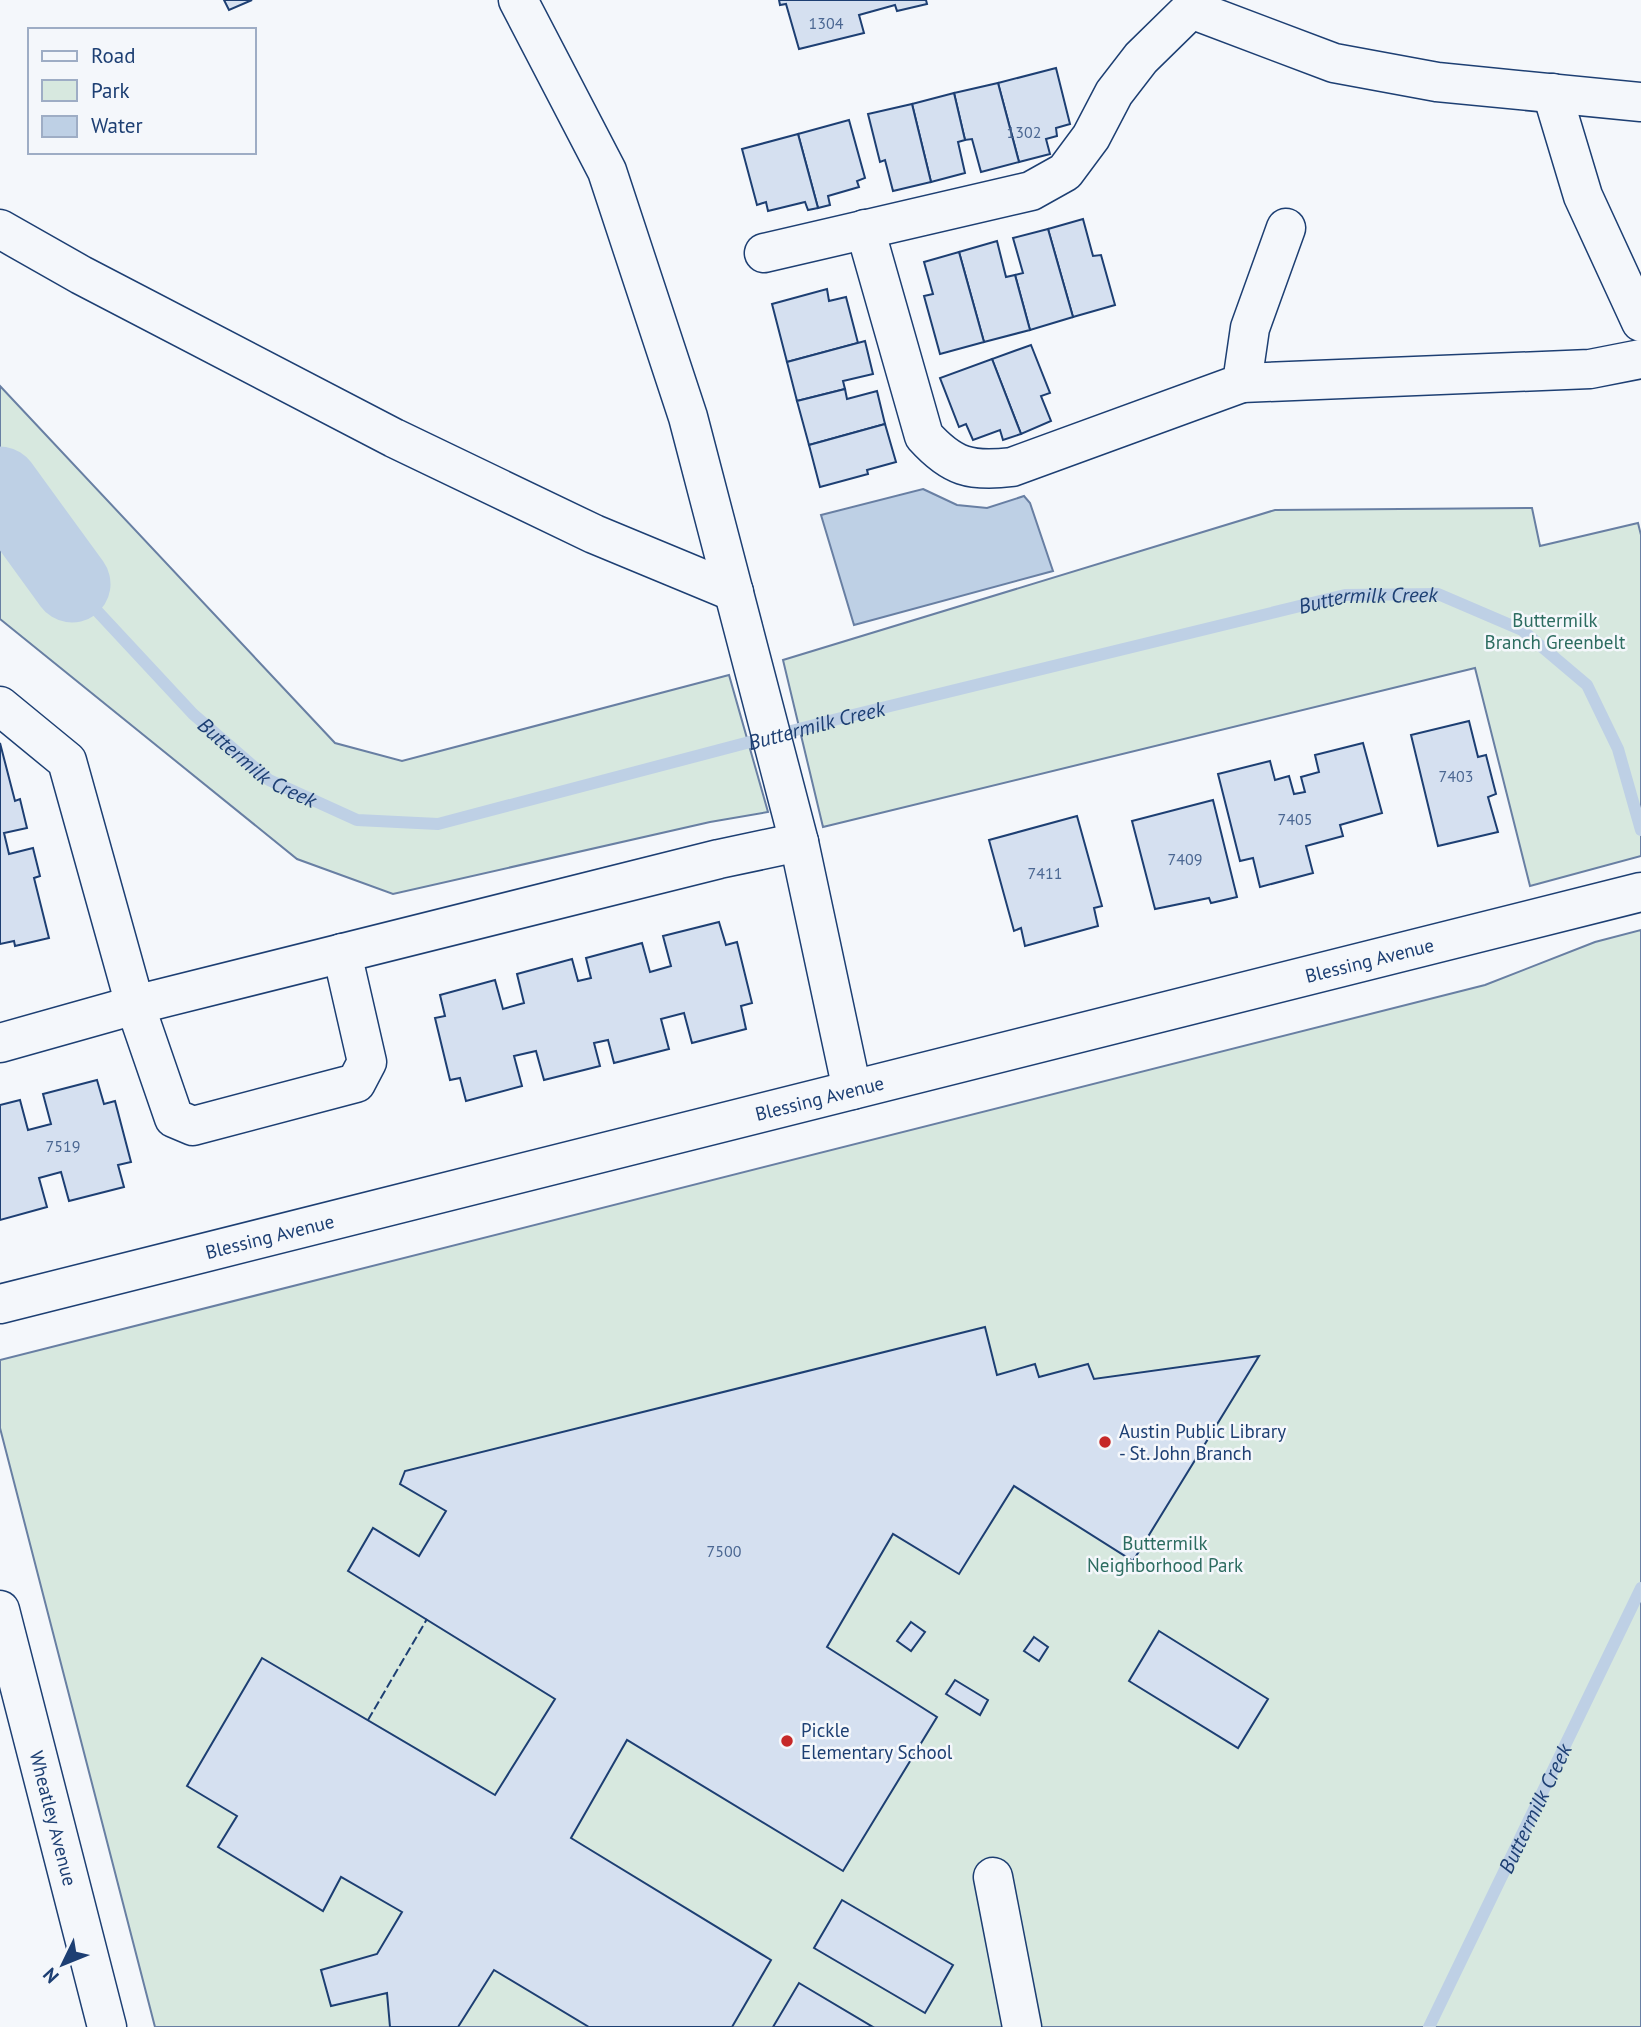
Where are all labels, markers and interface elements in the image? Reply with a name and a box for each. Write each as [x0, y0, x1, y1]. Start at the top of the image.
house number: 1304 [809, 13, 844, 33]
legend [28, 28, 256, 154]
text: Road [91, 42, 135, 69]
text: Park [91, 77, 130, 104]
text: Water [91, 112, 143, 139]
house number: 1302 [1007, 122, 1041, 142]
water label: Buttermilk Creek [1295, 580, 1439, 619]
park label: Buttermilk Branch Greenbelt [1485, 608, 1626, 654]
water label: Buttermilk Creek [745, 694, 889, 755]
water label: Buttermilk Creek [193, 711, 322, 814]
house number: 7403 [1439, 766, 1473, 786]
house number: 7405 [1278, 809, 1312, 829]
house number: 7409 [1168, 849, 1202, 869]
house number: 7411 [1028, 863, 1062, 883]
street label: Blessing Avenue [1303, 932, 1436, 988]
street label: Blessing Avenue [753, 1071, 886, 1126]
house number: 7519 [46, 1136, 80, 1156]
street label: Blessing Avenue [203, 1209, 337, 1264]
place label: Austin Public Library - St. John Branch [1119, 1419, 1286, 1465]
marker: Austin Public Library - St. John Branch [1097, 1434, 1113, 1450]
park label: Buttermilk Neighborhood Park [1087, 1531, 1243, 1577]
house number: 7500 [707, 1541, 742, 1561]
place label: Pickle Elementary School [801, 1718, 953, 1764]
marker: Pickle Elementary School [779, 1733, 795, 1749]
water label: Buttermilk Creek [1492, 1738, 1578, 1877]
street label: Wheatley Avenue [25, 1748, 82, 1888]
north arrow [28, 1929, 98, 1999]
text: N [38, 1963, 64, 1988]

